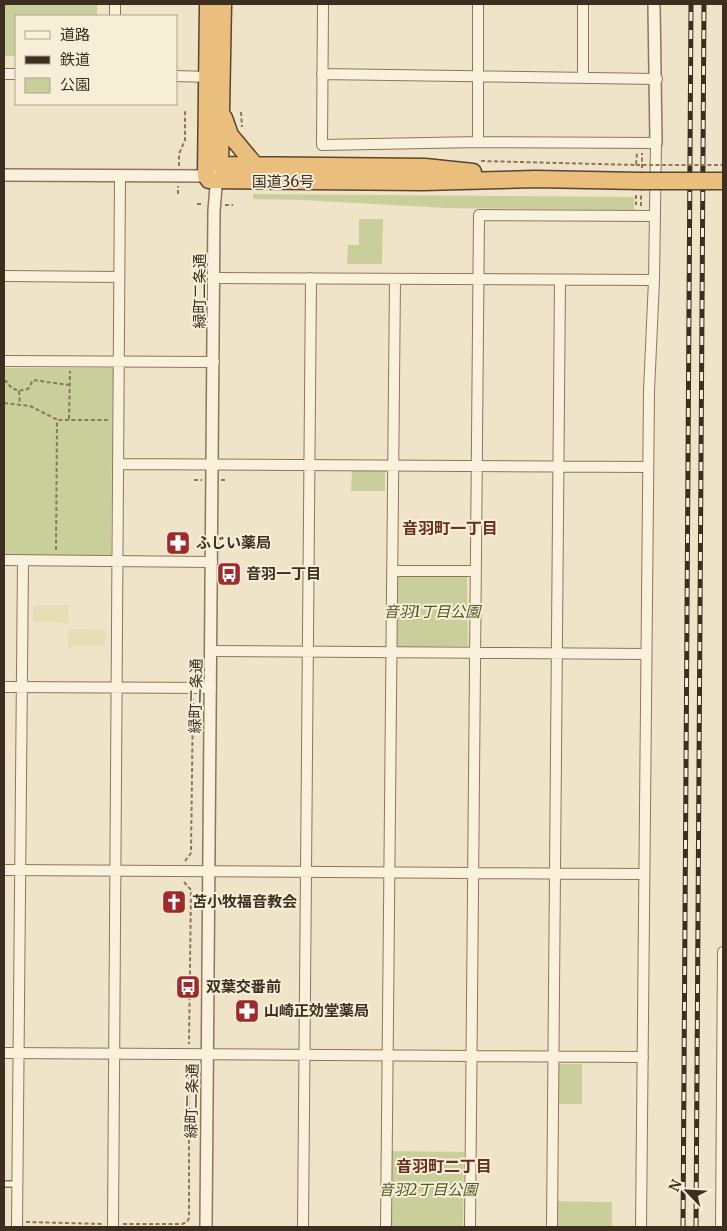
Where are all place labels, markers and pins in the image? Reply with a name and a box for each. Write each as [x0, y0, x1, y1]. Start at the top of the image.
pharmacy icon: ふじい薬局 [165, 530, 191, 556]
place label: ふじい薬局 [196, 533, 271, 552]
bus stop icon: 音羽一丁目 [216, 561, 242, 587]
place label: 音羽一丁目 [246, 564, 321, 583]
church icon: 苫小牧福音教会 [161, 889, 187, 915]
place label: 苫小牧福音教会 [192, 892, 297, 911]
bus stop icon: 双葉交番前 [175, 974, 201, 1000]
place label: 双葉交番前 [206, 977, 281, 996]
pharmacy icon: 山崎正効堂薬局 [234, 998, 260, 1024]
place label: 山崎正効堂薬局 [264, 1001, 369, 1020]

